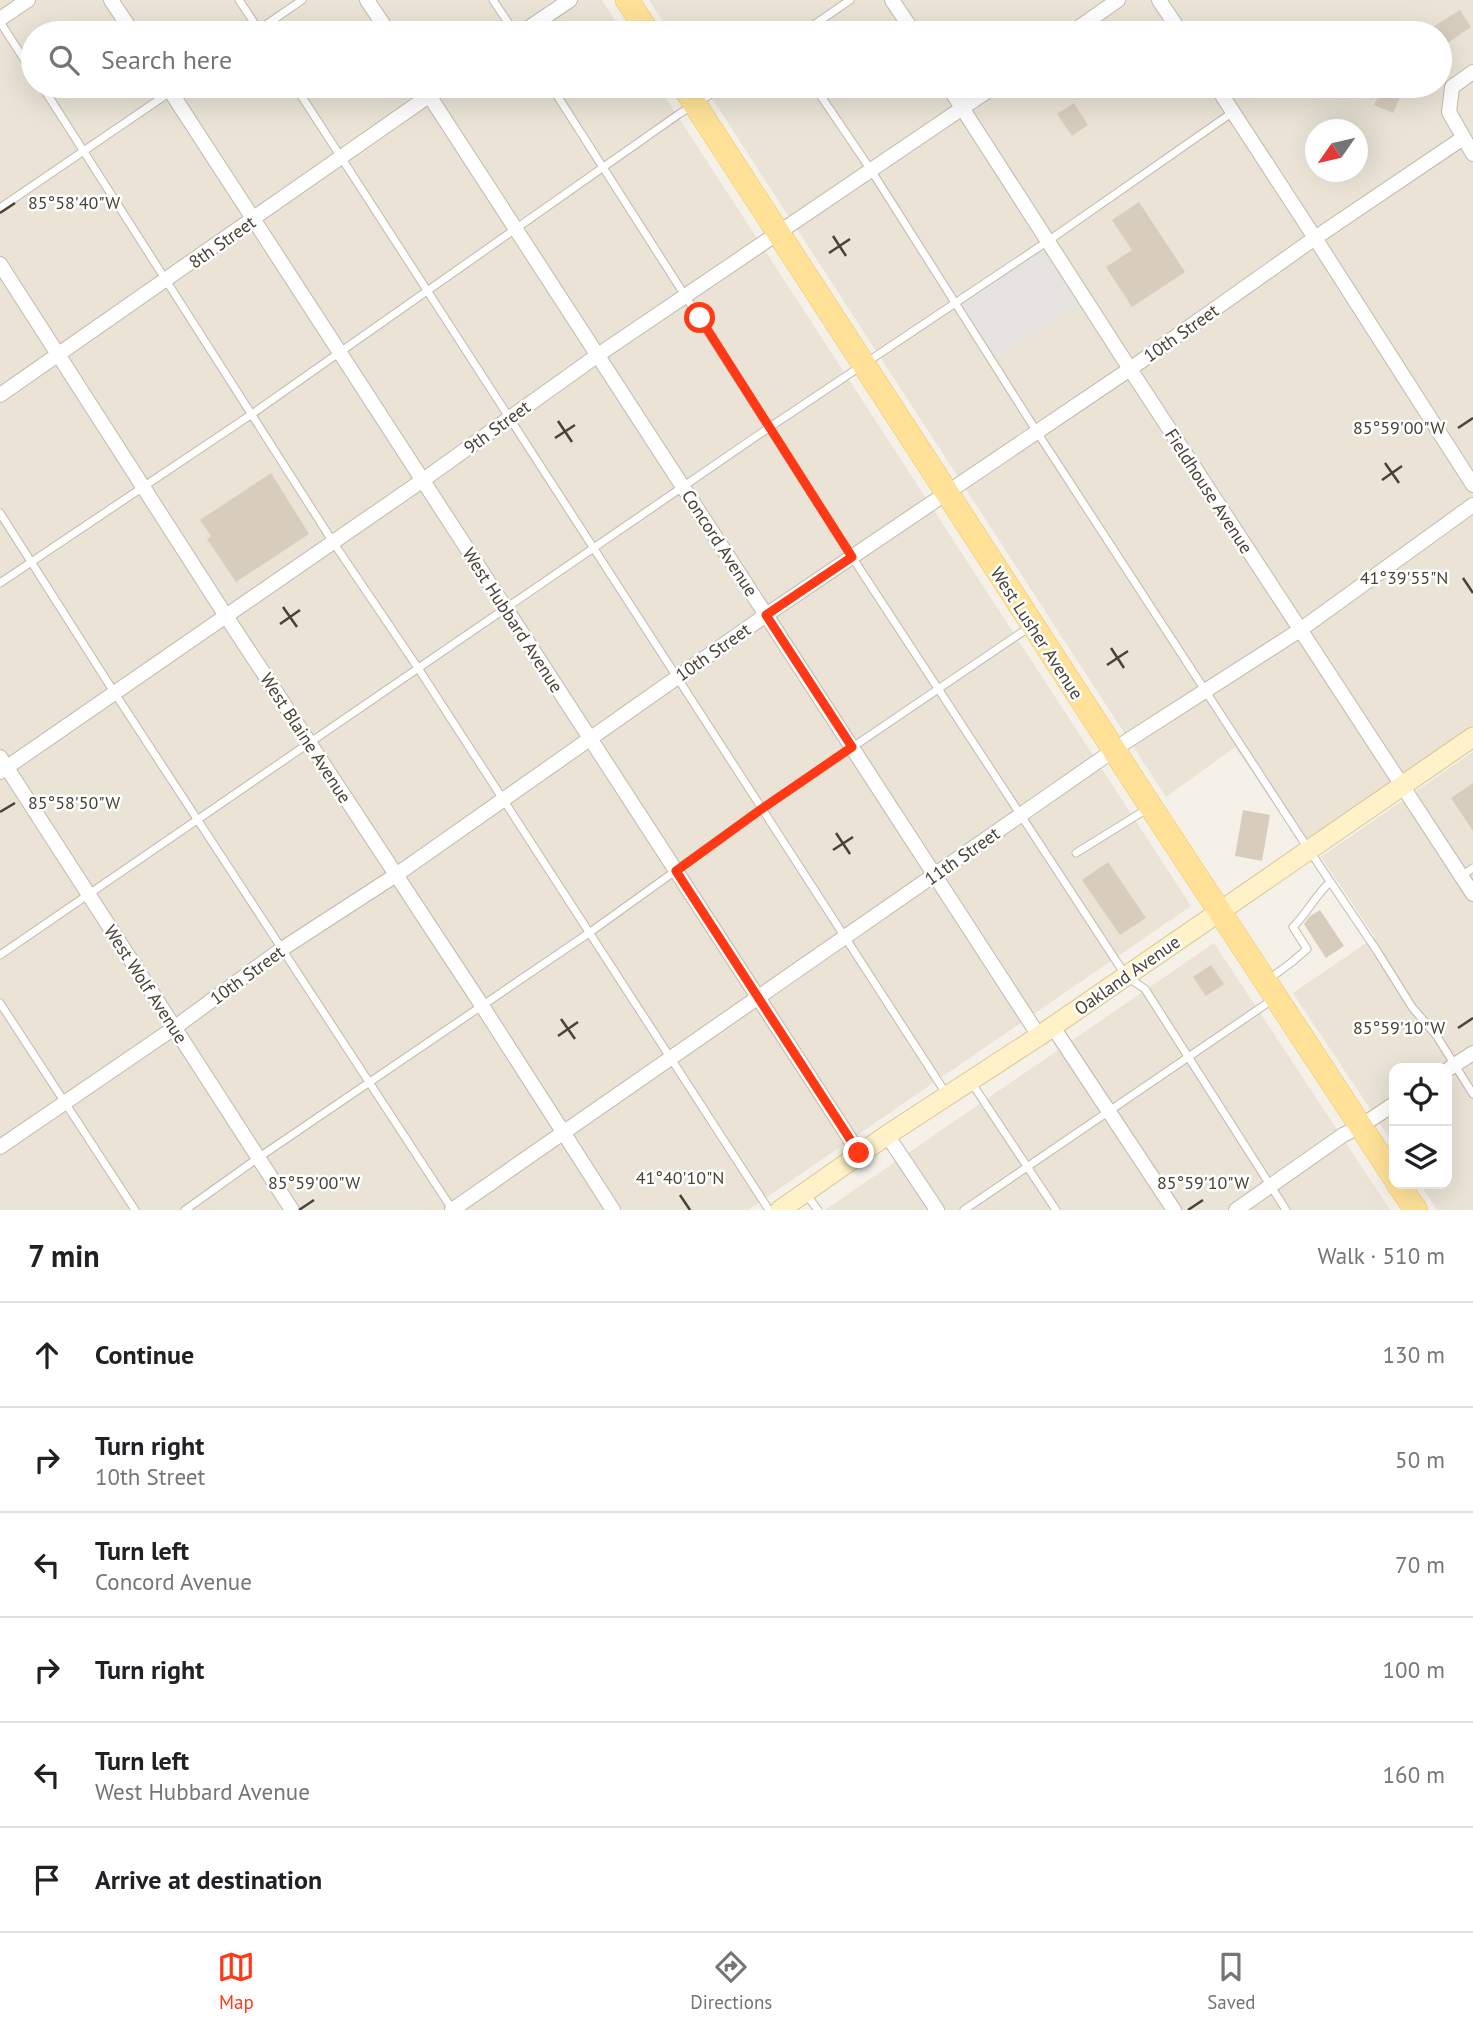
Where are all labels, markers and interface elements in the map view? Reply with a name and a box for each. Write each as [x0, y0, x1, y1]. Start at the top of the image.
search box [21, 21, 1452, 98]
icon: search [45, 41, 83, 79]
text: Search here [101, 43, 232, 76]
north arrow [1305, 119, 1368, 182]
text: 85°58'40"W [28, 191, 120, 214]
street label: 8th Street [184, 211, 260, 273]
street label: 10th Street [1139, 299, 1223, 367]
route start [684, 302, 715, 333]
street label: 9th Street [459, 395, 535, 459]
text: 85°59'00"W [1353, 416, 1445, 439]
street label: Fieldhouse Avenue [1160, 424, 1258, 558]
street label: Concord Avenue [677, 485, 763, 601]
street label: West Hubbard Avenue [458, 543, 568, 697]
street label: West Lusher Avenue [986, 562, 1088, 704]
text: 41°39'55"N [1360, 566, 1448, 589]
street label: 10th Street [671, 618, 755, 686]
street label: West Blaine Avenue [255, 669, 357, 807]
text: 85°58'50"W [28, 791, 120, 814]
street label: 11th Street [920, 822, 1004, 890]
street label: West Wolf Avenue [99, 920, 193, 1048]
street label: Oakland Avenue [1070, 930, 1184, 1020]
street label: 10th Street [205, 940, 289, 1010]
text: 85°59'10"W [1353, 1016, 1445, 1039]
map controls [1389, 1063, 1452, 1189]
button: locate [1389, 1063, 1452, 1126]
button: layers [1389, 1126, 1452, 1189]
route end [843, 1137, 874, 1168]
text: 41°40'10"N [636, 1166, 724, 1189]
text: 85°59'00"W [268, 1171, 360, 1194]
text: 85°59'10"W [1157, 1171, 1249, 1194]
text: 7 min [28, 1236, 100, 1275]
text: Walk · 510 m [1318, 1241, 1445, 1270]
icon: ahead [28, 1336, 66, 1374]
text: Continue [95, 1338, 194, 1371]
text: 130 m [1383, 1340, 1445, 1369]
text: Turn right [95, 1429, 204, 1462]
icon: right [28, 1441, 66, 1479]
text: 50 m [1395, 1445, 1445, 1474]
text: 10th Street [95, 1462, 205, 1491]
text: Turn left [95, 1534, 189, 1567]
icon: left [28, 1546, 66, 1584]
text: 70 m [1395, 1550, 1445, 1579]
text: Concord Avenue [95, 1567, 252, 1596]
icon: right [28, 1651, 66, 1689]
text: Turn right [95, 1653, 204, 1686]
text: 100 m [1383, 1655, 1445, 1684]
text: Turn left [95, 1744, 189, 1777]
icon: left [28, 1756, 66, 1794]
text: 160 m [1383, 1760, 1445, 1789]
text: West Hubbard Avenue [95, 1777, 310, 1806]
icon: arrive [28, 1861, 66, 1899]
text: Arrive at destination [95, 1863, 322, 1896]
tab: Map [217, 1948, 255, 2014]
tab: Directions [690, 1948, 772, 2014]
tab: Saved [1207, 1948, 1256, 2014]

